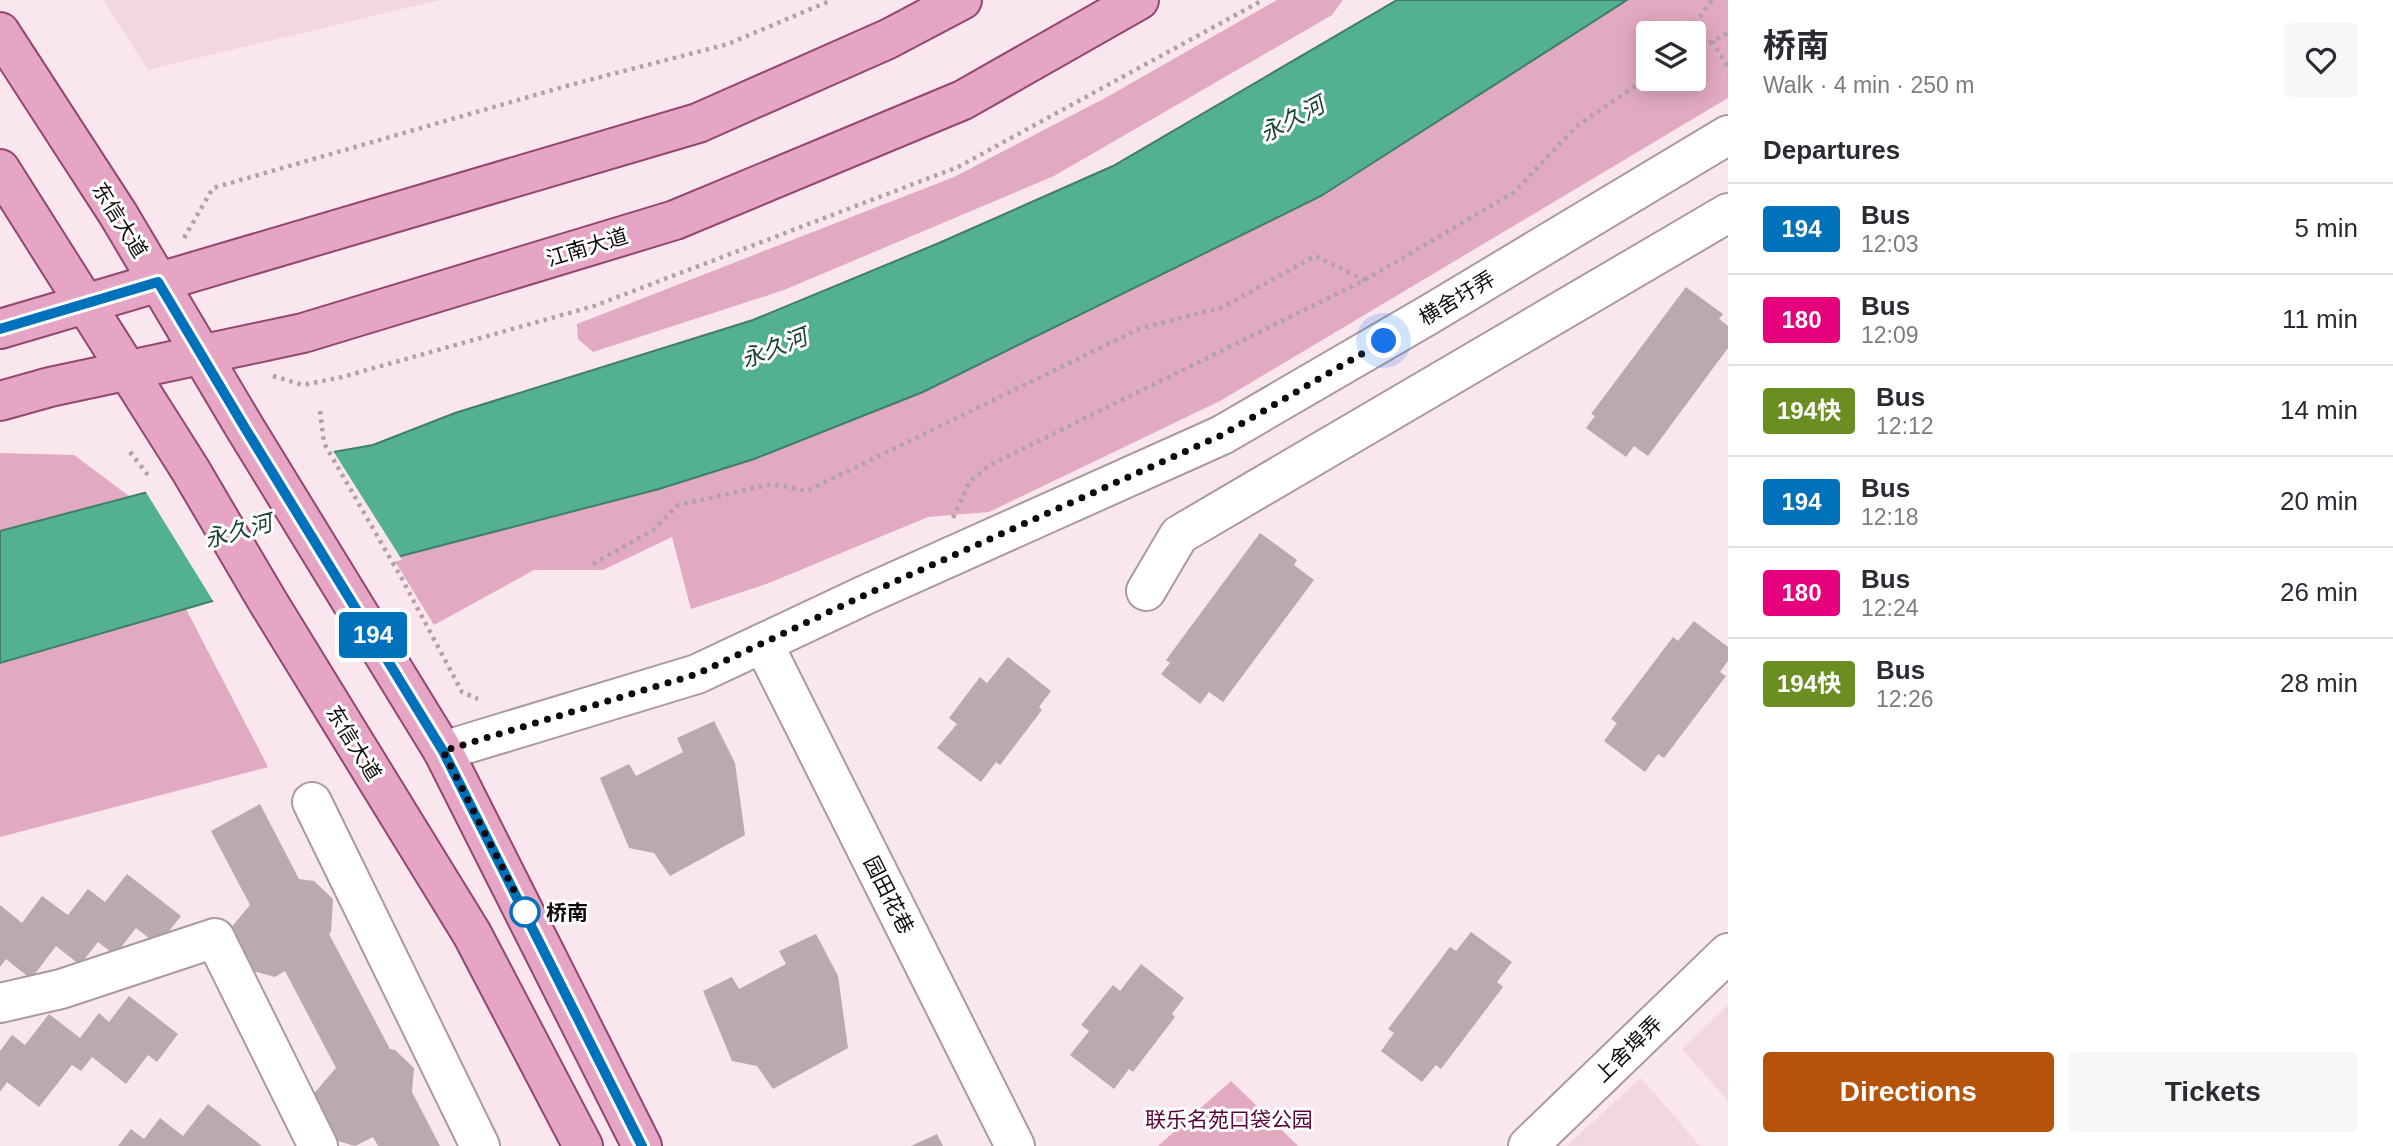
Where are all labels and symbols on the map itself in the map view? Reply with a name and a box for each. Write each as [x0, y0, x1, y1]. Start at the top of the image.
water label: 永久河 [1255, 89, 1332, 147]
street label: 东信大道 [88, 178, 152, 262]
street label: 江南大道 [543, 224, 631, 270]
street label: 横舍圩弄 [1415, 267, 1499, 329]
water label: 永久河 [737, 322, 815, 373]
your location [1366, 323, 1401, 358]
water label: 永久河 [201, 508, 279, 552]
line badge: 194 [333, 612, 413, 658]
street label: 东信大道 [322, 701, 386, 785]
street label: 园田花巷 [860, 852, 918, 938]
marker: 桥南 [510, 897, 540, 927]
place label: 桥南 [546, 901, 588, 924]
street label: 上舍埠弄 [1590, 1012, 1666, 1086]
park label: 联乐名苑口袋公园 [1145, 1108, 1313, 1131]

